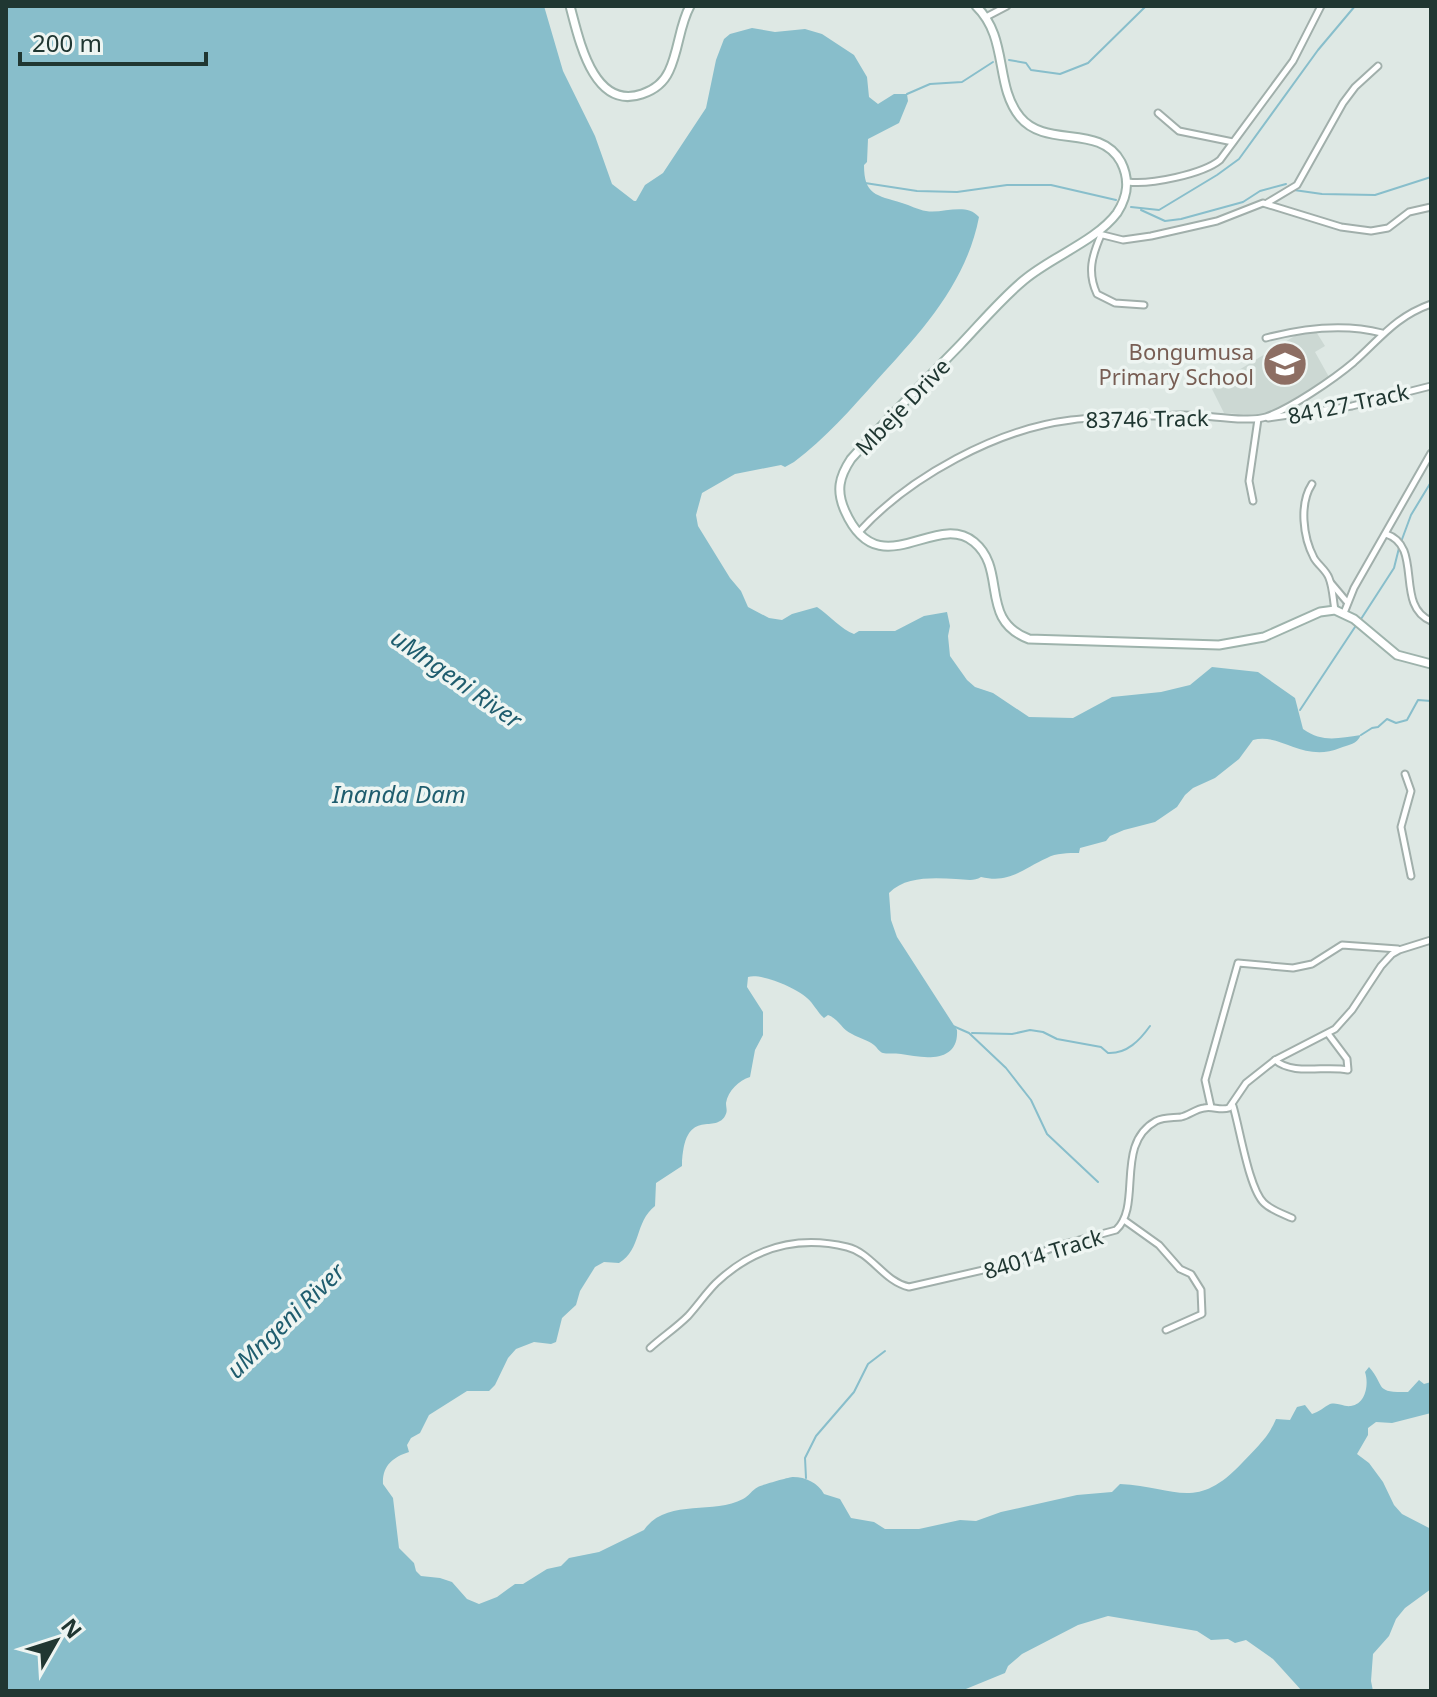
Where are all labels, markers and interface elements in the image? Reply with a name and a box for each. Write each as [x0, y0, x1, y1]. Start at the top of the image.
scale bar [20, 16, 206, 66]
text: 200 m [32, 26, 102, 59]
place label: Bongumusa Primary School [1098, 336, 1254, 391]
school or university icon: Bongumusa Primary School [1261, 340, 1309, 388]
street label: Mbeje Drive [848, 351, 956, 461]
street label: 84127 Track [1285, 375, 1412, 430]
street label: 83746 Track [1085, 402, 1209, 434]
water label: uMngeni River [385, 621, 530, 736]
water label: Inanda Dam [331, 777, 466, 810]
street label: 84014 Track [980, 1221, 1106, 1285]
water label: uMngeni River [219, 1254, 352, 1385]
north arrow [16, 1601, 96, 1681]
text: N [55, 1611, 90, 1644]

